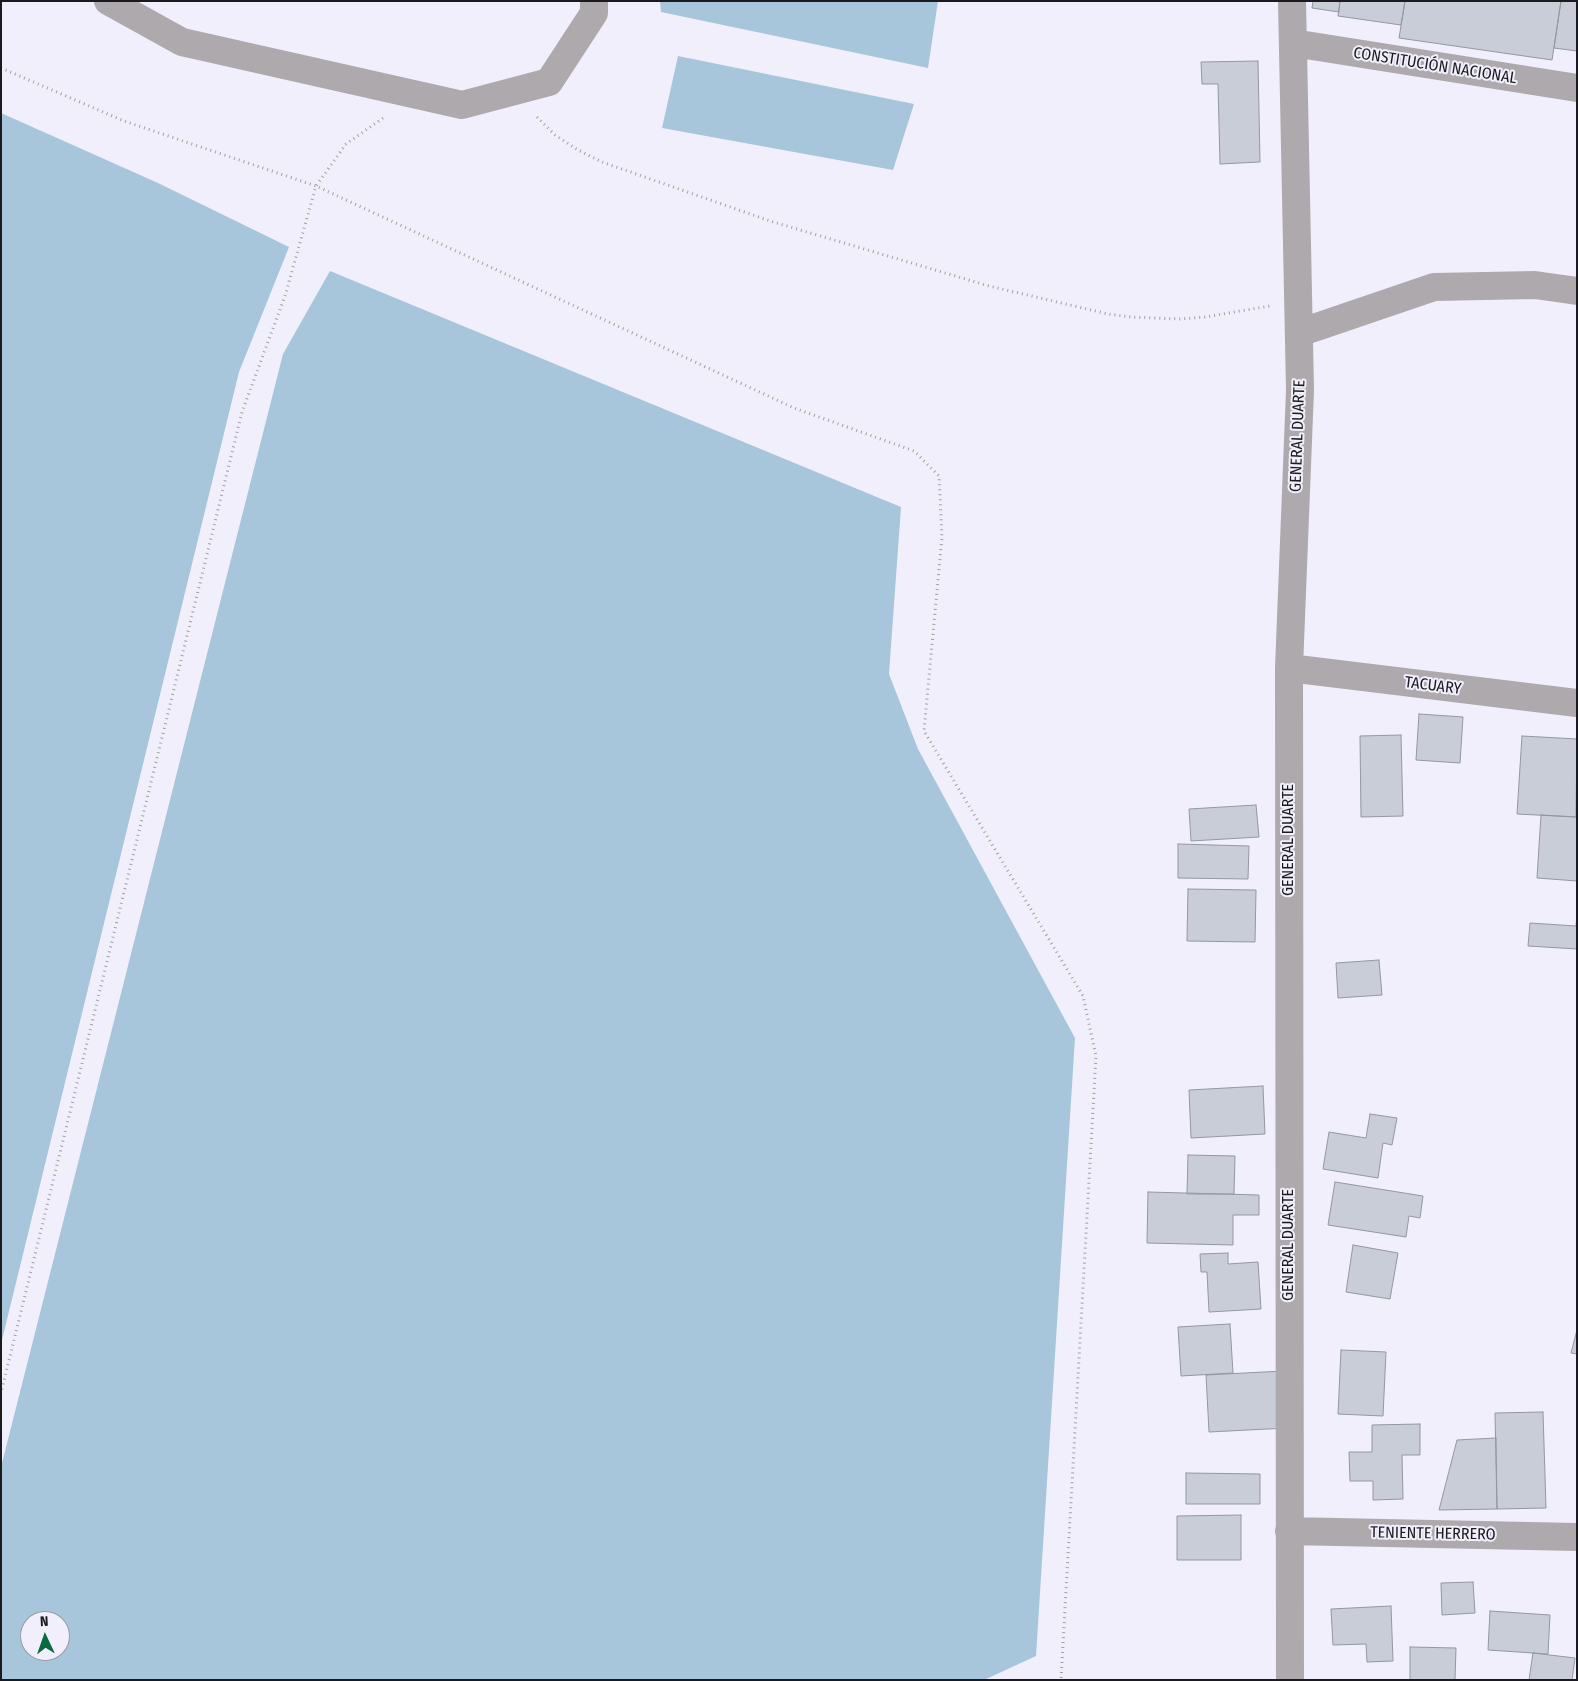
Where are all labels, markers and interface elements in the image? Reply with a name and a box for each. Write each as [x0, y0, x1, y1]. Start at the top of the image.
street label: CONSTITUCIÓN NACIONAL [1352, 44, 1518, 88]
street label: GENERAL DUARTE [1286, 380, 1310, 492]
street label: TACUARY [1404, 673, 1462, 699]
street label: GENERAL DUARTE [1279, 784, 1299, 896]
street label: GENERAL DUARTE [1279, 1189, 1299, 1301]
street label: TENIENTE HERRERO [1370, 1523, 1496, 1545]
north arrow [20, 1611, 70, 1661]
text: N [40, 1613, 49, 1630]

